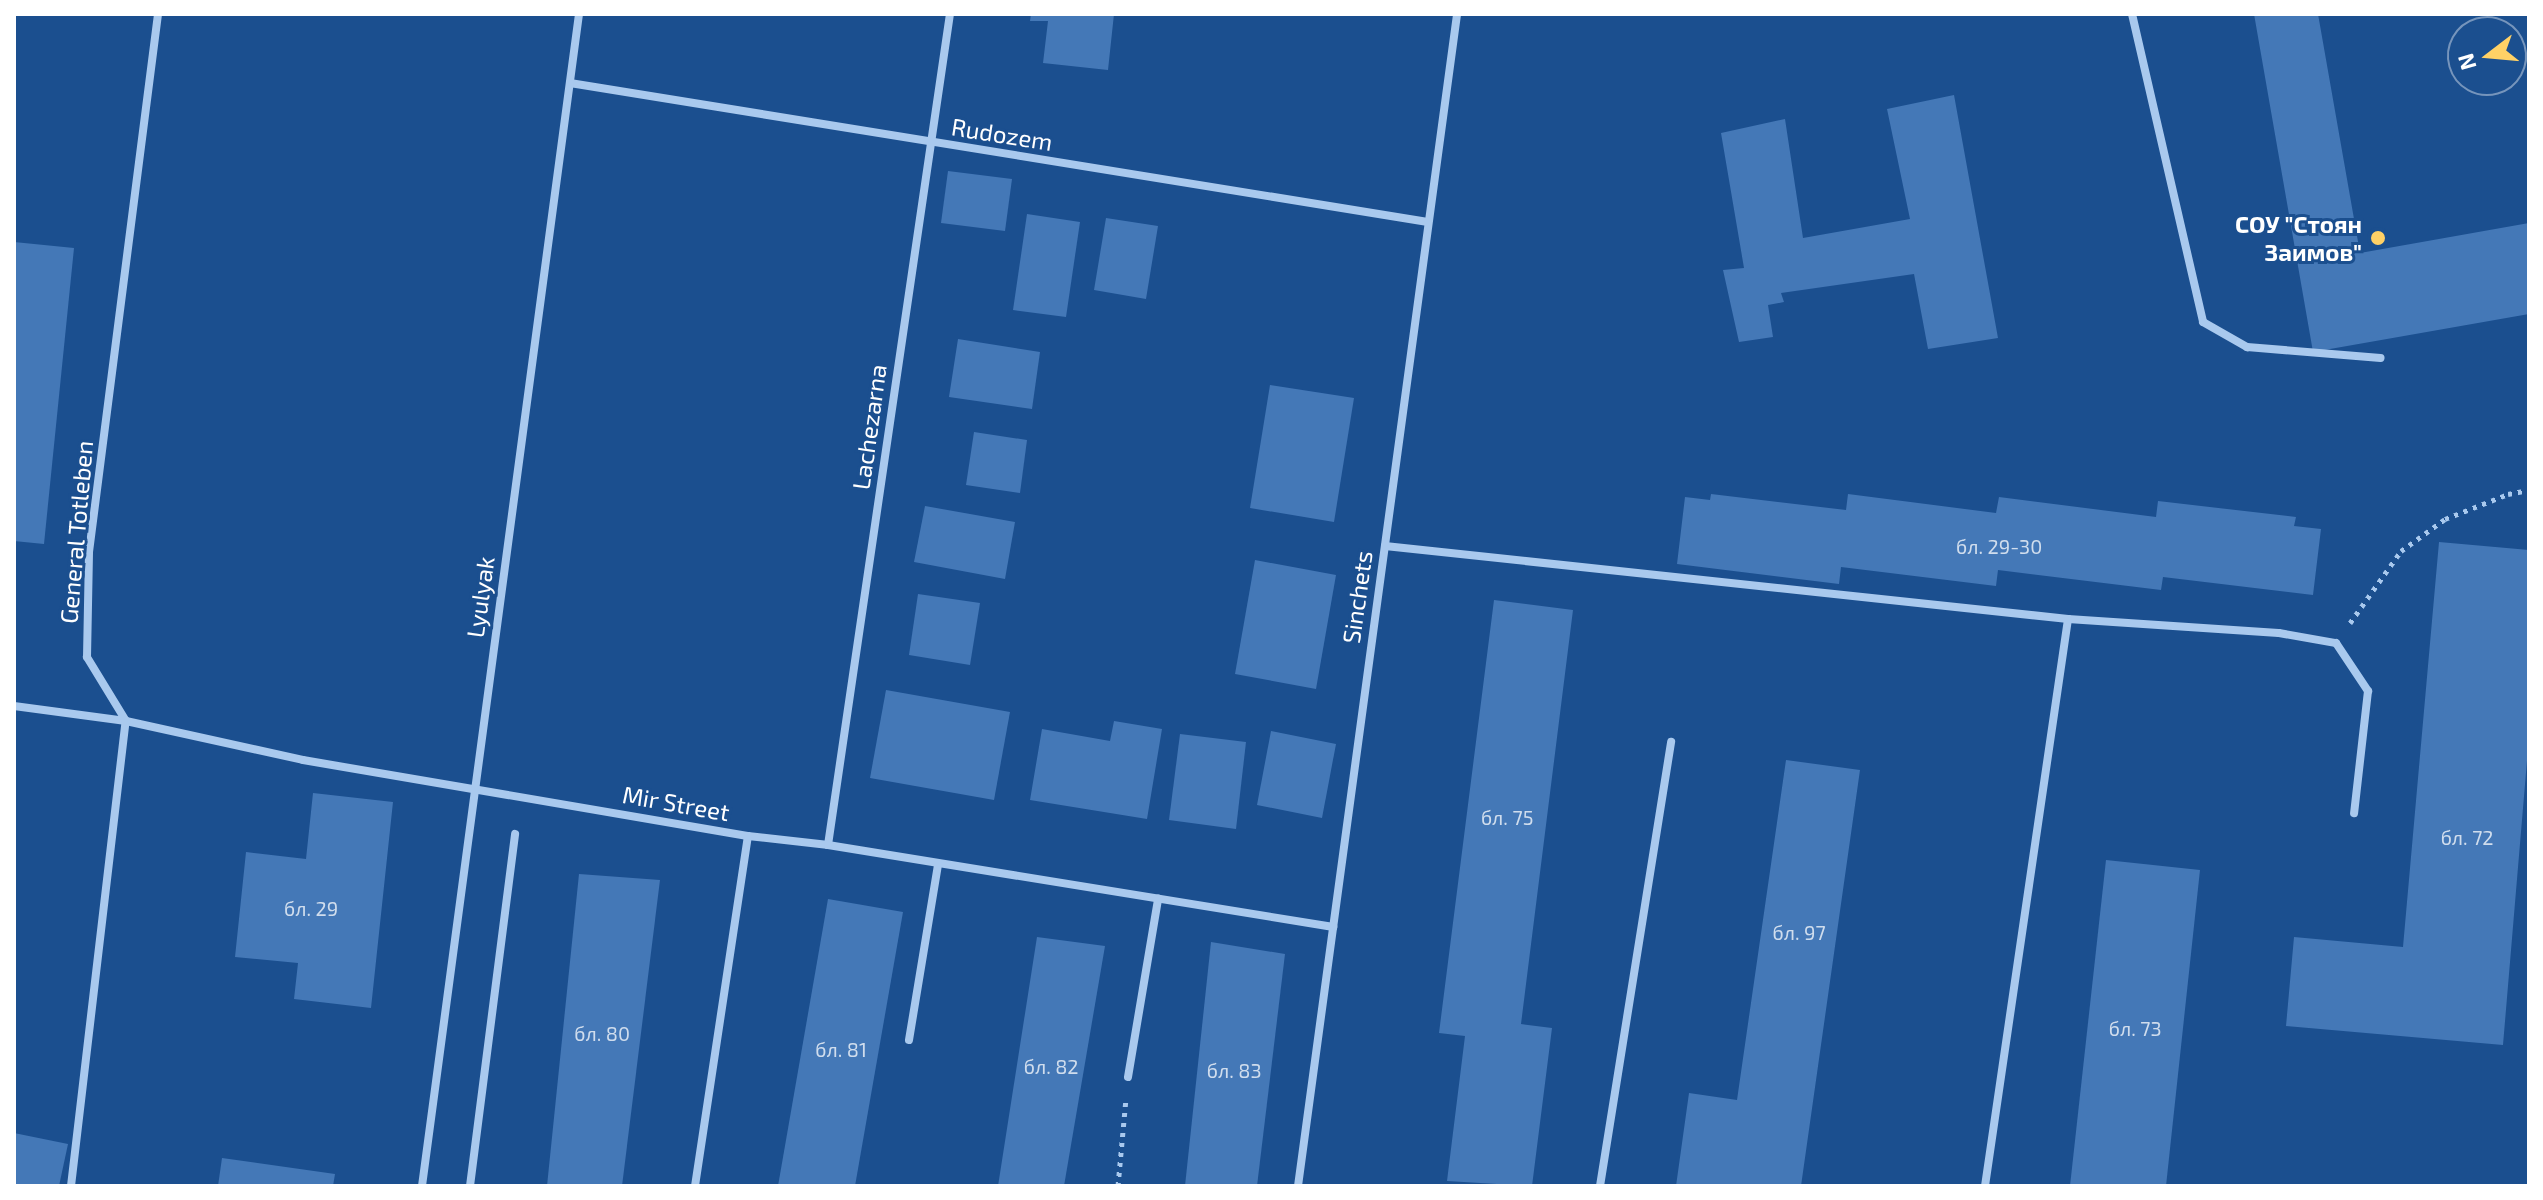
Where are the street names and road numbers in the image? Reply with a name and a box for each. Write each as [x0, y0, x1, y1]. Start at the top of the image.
street label: Rudozem [949, 112, 1055, 156]
street label: Lachezarna [846, 362, 892, 492]
street label: General Totleben [54, 439, 98, 625]
street label: Sinchets [1336, 549, 1378, 645]
street label: Lyulyak [460, 555, 500, 639]
street label: Mir Street [620, 779, 732, 827]

